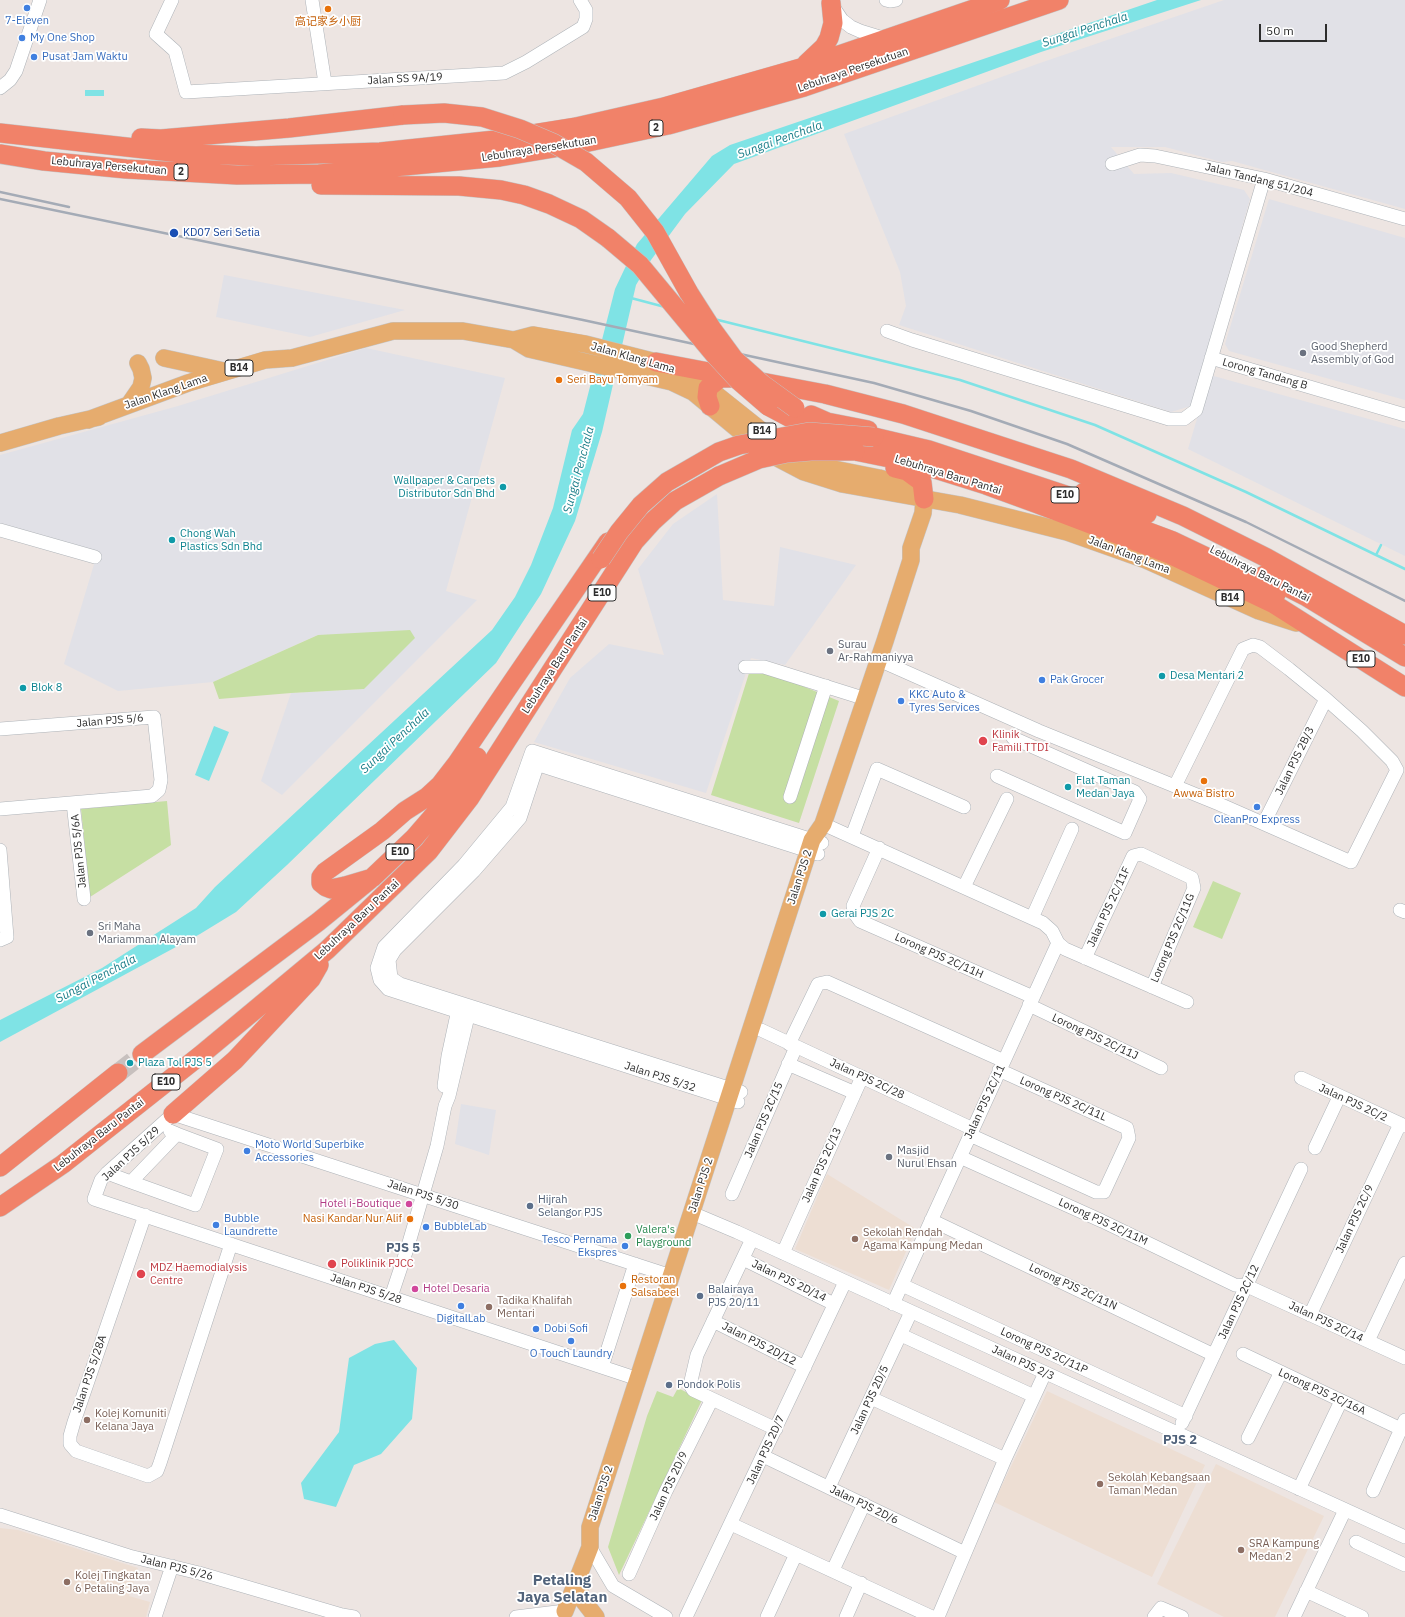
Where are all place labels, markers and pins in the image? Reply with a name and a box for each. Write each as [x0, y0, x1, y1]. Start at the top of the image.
marker: 7-Eleven [22, 3, 32, 13]
marker: 高记家乡小厨 [323, 4, 333, 14]
place label: 7-Eleven [5, 14, 49, 28]
place label: 高记家乡小厨 [295, 15, 361, 29]
place label: My One Shop [30, 31, 95, 45]
marker: My One Shop [17, 33, 27, 43]
place label: Pusat Jam Waktu [42, 50, 128, 64]
marker: Pusat Jam Waktu [29, 52, 39, 62]
place label: KD07 Seri Setia [183, 226, 260, 240]
marker: KD07 Seri Setia [168, 227, 180, 239]
place label: Good Shepherd Assembly of God [1311, 340, 1394, 366]
marker: Good Shepherd Assembly of God [1298, 348, 1308, 358]
place label: Seri Bayu Tomyam [567, 373, 658, 387]
marker: Seri Bayu Tomyam [554, 375, 564, 385]
place label: Wallpaper & Carpets Distributor Sdn Bhd [394, 474, 495, 500]
marker: Wallpaper & Carpets Distributor Sdn Bhd [498, 482, 508, 492]
place label: Chong Wah Plastics Sdn Bhd [180, 527, 262, 553]
marker: Chong Wah Plastics Sdn Bhd [167, 535, 177, 545]
place label: Surau Ar-Rahmaniyya [838, 638, 913, 664]
marker: Surau Ar-Rahmaniyya [825, 646, 835, 656]
place label: Desa Mentari 2 [1170, 669, 1244, 683]
marker: Desa Mentari 2 [1157, 671, 1167, 681]
place label: Pak Grocer [1050, 673, 1104, 687]
marker: Pak Grocer [1037, 675, 1047, 685]
place label: Blok 8 [31, 681, 62, 695]
marker: Blok 8 [18, 683, 28, 693]
place label: KKC Auto & Tyres Services [909, 688, 980, 714]
marker: KKC Auto & Tyres Services [896, 696, 906, 706]
place label: Klinik Famili TTDI [992, 728, 1049, 754]
marker: Klinik Famili TTDI [977, 735, 989, 747]
place label: Flat Taman Medan Jaya [1076, 774, 1135, 800]
marker: Awwa Bistro [1199, 776, 1209, 786]
marker: Flat Taman Medan Jaya [1063, 782, 1073, 792]
place label: Awwa Bistro [1173, 787, 1235, 801]
marker: CleanPro Express [1252, 802, 1262, 812]
place label: CleanPro Express [1214, 813, 1300, 827]
place label: Gerai PJS 2C [831, 907, 894, 921]
marker: Gerai PJS 2C [818, 909, 828, 919]
place label: Sri Maha Mariamman Alayam [98, 920, 196, 946]
marker: Sri Maha Mariamman Alayam [85, 928, 95, 938]
place label: Plaza Tol PJS 5 [138, 1056, 212, 1070]
marker: Plaza Tol PJS 5 [125, 1058, 135, 1068]
place label: Moto World Superbike Accessories [255, 1138, 364, 1164]
place label: Masjid Nurul Ehsan [897, 1144, 957, 1170]
marker: Moto World Superbike Accessories [242, 1146, 252, 1156]
marker: Masjid Nurul Ehsan [884, 1152, 894, 1162]
place label: Hijrah Selangor PJS [538, 1193, 602, 1219]
place label: Hotel i-Boutique [320, 1197, 401, 1211]
marker: Hotel i-Boutique [404, 1199, 414, 1209]
marker: Hijrah Selangor PJS [525, 1201, 535, 1211]
place label: Bubble Laundrette [224, 1212, 278, 1238]
place label: Nasi Kandar Nur Alif [303, 1212, 402, 1226]
marker: Nasi Kandar Nur Alif [405, 1214, 415, 1224]
marker: Bubble Laundrette [211, 1220, 221, 1230]
place label: BubbleLab [434, 1220, 487, 1234]
marker: BubbleLab [421, 1222, 431, 1232]
place label: Valera's Playground [636, 1223, 691, 1249]
place label: Sekolah Rendah Agama Kampung Medan [863, 1226, 983, 1252]
marker: Valera's Playground [623, 1231, 633, 1241]
place label: Tesco Pernama Ekspres [542, 1233, 617, 1259]
marker: Sekolah Rendah Agama Kampung Medan [850, 1234, 860, 1244]
marker: Tesco Pernama Ekspres [620, 1241, 630, 1251]
place label: Poliklinik PJCC [341, 1257, 414, 1271]
marker: Poliklinik PJCC [326, 1258, 338, 1270]
place label: MDZ Haemodialysis Centre [150, 1261, 247, 1287]
marker: MDZ Haemodialysis Centre [135, 1268, 147, 1280]
place label: Restoran Salsabeel [631, 1273, 679, 1299]
marker: Restoran Salsabeel [618, 1281, 628, 1291]
place label: Hotel Desaria [423, 1282, 490, 1296]
place label: Balairaya PJS 20/11 [708, 1283, 759, 1309]
marker: Hotel Desaria [410, 1284, 420, 1294]
marker: Balairaya PJS 20/11 [695, 1291, 705, 1301]
place label: Tadika Khalifah Mentari [497, 1294, 572, 1320]
marker: DigitalLab [456, 1301, 466, 1311]
marker: Tadika Khalifah Mentari [484, 1302, 494, 1312]
place label: DigitalLab [436, 1312, 486, 1326]
place label: Dobi Sofi [544, 1322, 588, 1336]
marker: Dobi Sofi [531, 1324, 541, 1334]
marker: O Touch Laundry [566, 1336, 576, 1346]
place label: O Touch Laundry [530, 1347, 612, 1361]
place label: Pondok Polis [677, 1378, 740, 1392]
marker: Pondok Polis [664, 1380, 674, 1390]
place label: Kolej Komuniti Kelana Jaya [95, 1407, 167, 1433]
marker: Kolej Komuniti Kelana Jaya [82, 1415, 92, 1425]
place label: Sekolah Kebangsaan Taman Medan [1108, 1471, 1210, 1497]
marker: Sekolah Kebangsaan Taman Medan [1095, 1479, 1105, 1489]
place label: SRA Kampung Medan 2 [1249, 1537, 1319, 1563]
marker: SRA Kampung Medan 2 [1236, 1545, 1246, 1555]
place label: Kolej Tingkatan 6 Petaling Jaya [75, 1569, 151, 1595]
marker: Kolej Tingkatan 6 Petaling Jaya [62, 1577, 72, 1587]

